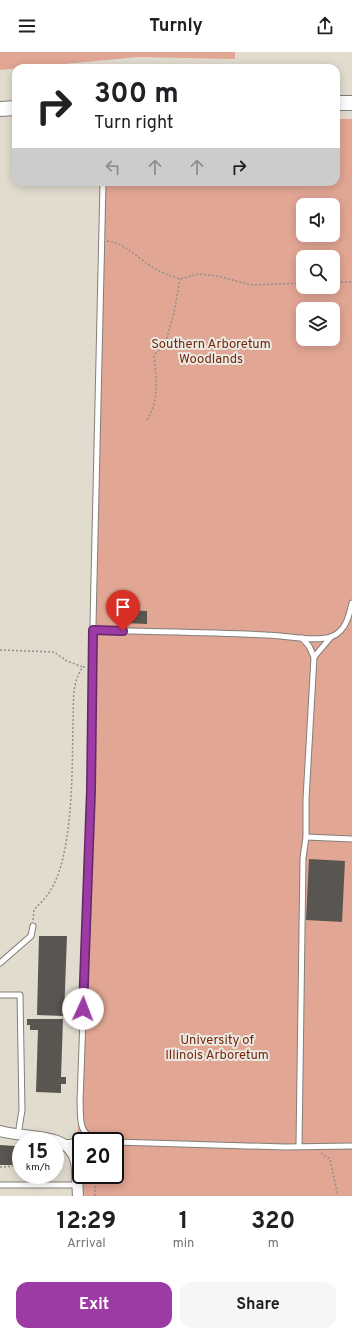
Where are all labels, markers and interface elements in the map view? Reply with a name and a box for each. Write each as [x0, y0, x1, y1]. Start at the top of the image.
icon: menu [16, 15, 38, 37]
text: Turnly [149, 15, 203, 38]
icon: share [314, 15, 336, 37]
text: 300 m [94, 77, 179, 113]
icon: right [28, 80, 80, 132]
text: Turn right [94, 112, 174, 135]
icon: left [102, 156, 124, 178]
icon: ahead [144, 156, 166, 178]
icon: ahead [186, 156, 208, 178]
icon: right [228, 156, 250, 178]
map controls [296, 198, 340, 346]
button: sound [296, 198, 340, 242]
button: search [296, 250, 340, 294]
button: layers [296, 302, 340, 346]
park label: Southern Arboretum Woodlands [151, 337, 271, 368]
pin [106, 590, 140, 631]
icon: arrive [112, 596, 134, 618]
position arrow [62, 988, 104, 1030]
park label: University of Illinois Arboretum [165, 1033, 269, 1064]
speed limit sign: 20 [72, 1132, 124, 1184]
text: 15 [28, 1140, 48, 1166]
text: km/h [26, 1161, 50, 1174]
text: 12:29 [57, 1207, 116, 1237]
text: 1 [179, 1207, 188, 1237]
text: 320 [251, 1207, 295, 1237]
text: Arrival [67, 1236, 106, 1252]
text: min [173, 1236, 194, 1252]
text: m [268, 1236, 279, 1252]
button: Exit [16, 1282, 172, 1328]
button: Share [180, 1282, 336, 1328]

